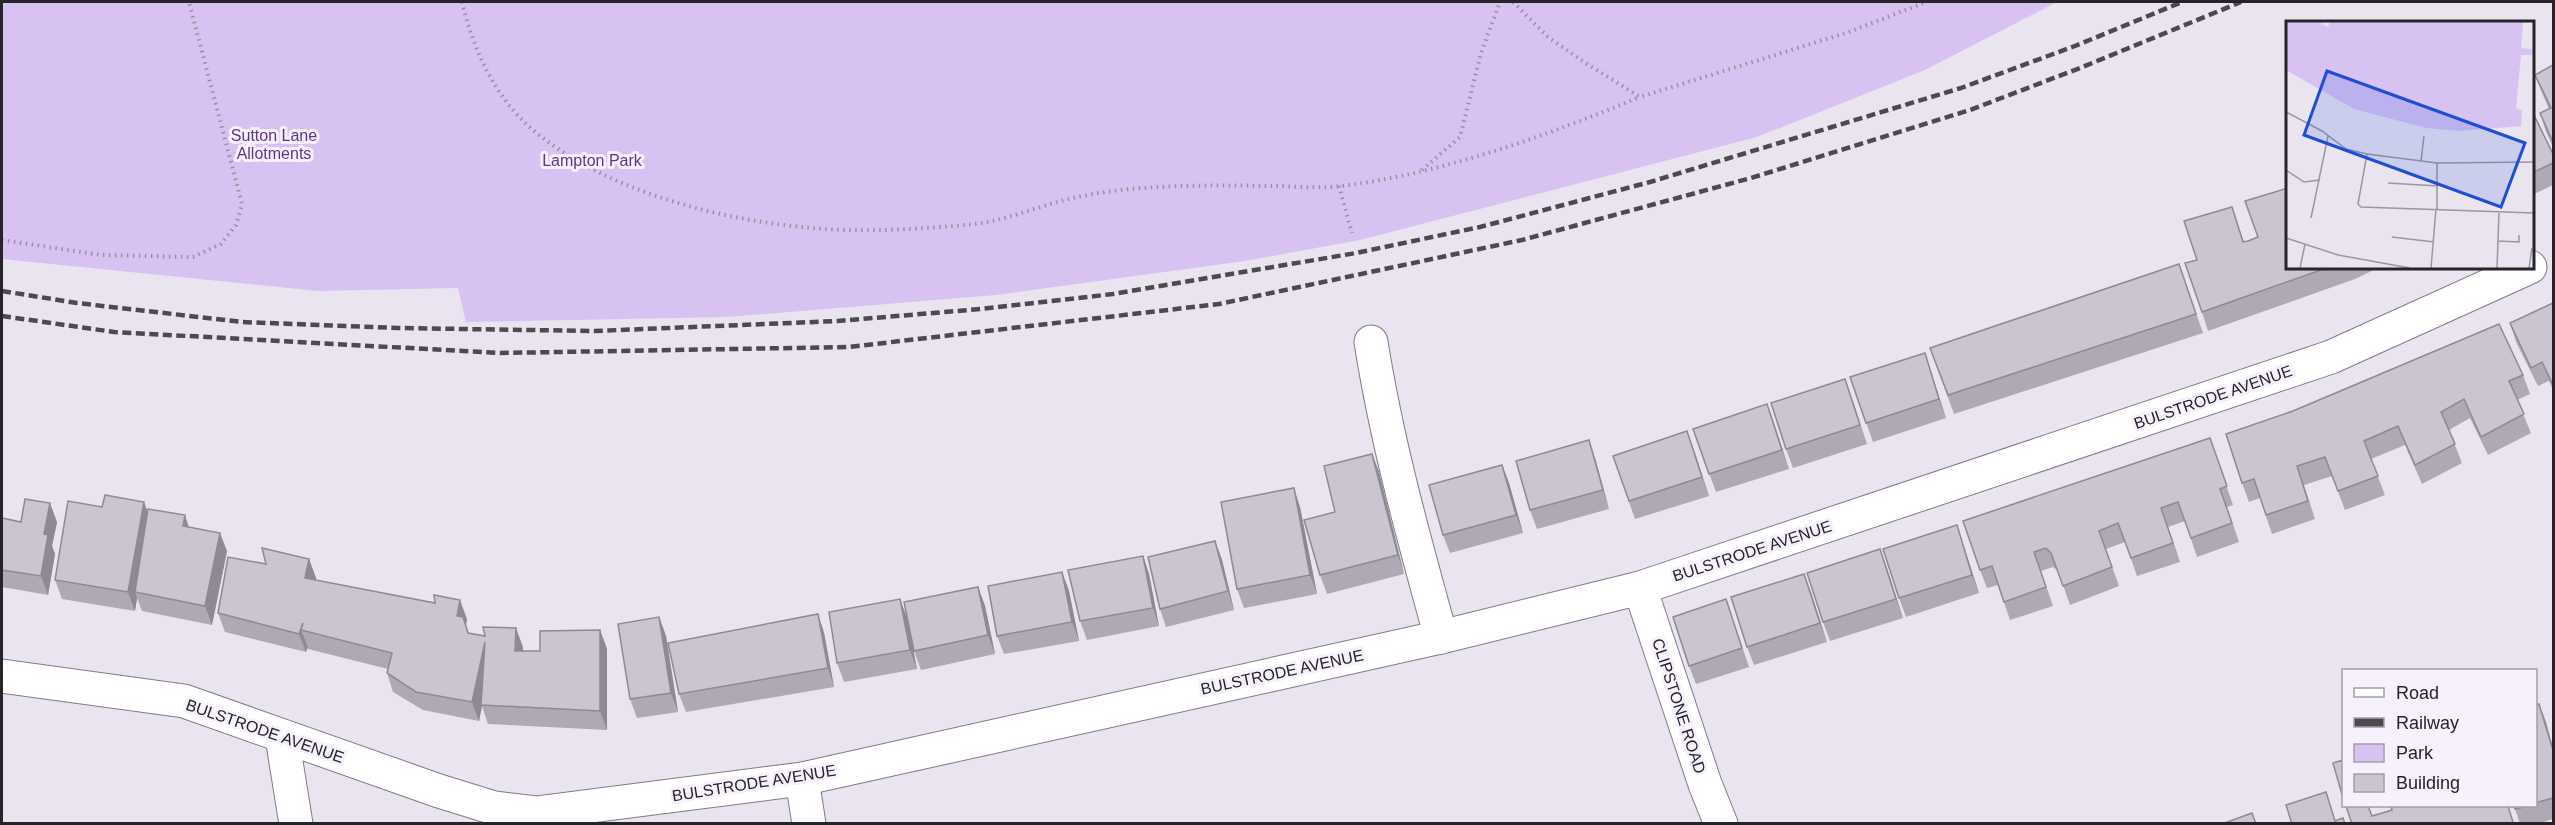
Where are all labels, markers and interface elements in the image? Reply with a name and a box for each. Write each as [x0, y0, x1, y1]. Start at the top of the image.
inset map [2286, 21, 2534, 268]
park label: Sutton Lane Allotments [231, 127, 317, 162]
park label: Lampton Park [542, 152, 643, 169]
street label: BULSTRODE AVENUE [2132, 362, 2294, 432]
street label: BULSTRODE AVENUE [1670, 517, 1834, 585]
street label: CLIPSTONE ROAD [1649, 636, 1709, 776]
street label: BULSTRODE AVENUE [1199, 646, 1365, 698]
legend [2342, 669, 2537, 807]
text: Road [2396, 683, 2439, 703]
street label: BULSTRODE AVENUE [184, 696, 346, 766]
text: Railway [2396, 713, 2459, 733]
text: Park [2396, 743, 2434, 763]
street label: BULSTRODE AVENUE [671, 762, 837, 804]
text: Building [2396, 773, 2460, 793]

